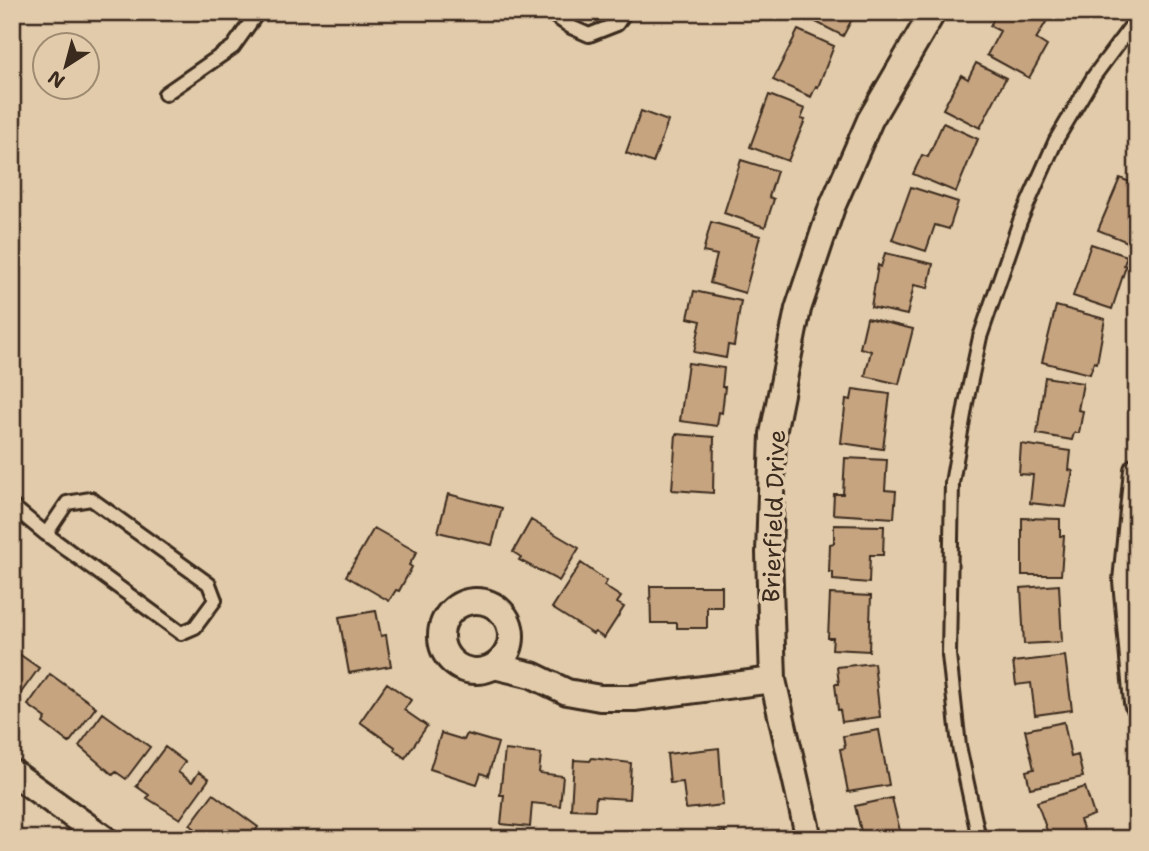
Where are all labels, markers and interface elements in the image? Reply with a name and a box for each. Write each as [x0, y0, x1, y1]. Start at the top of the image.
north arrow [32, 32, 102, 102]
text: N [43, 65, 70, 94]
street label: Brierfield Drive [755, 429, 793, 603]

